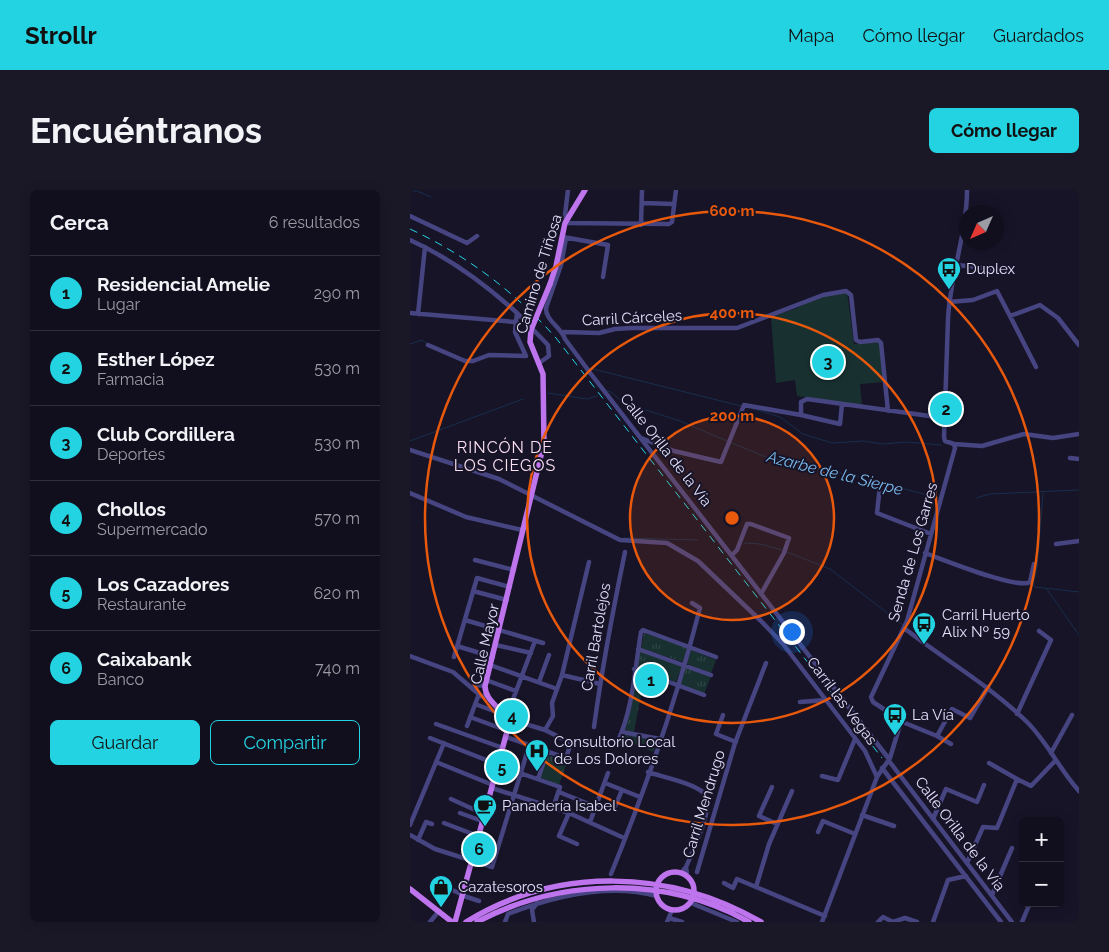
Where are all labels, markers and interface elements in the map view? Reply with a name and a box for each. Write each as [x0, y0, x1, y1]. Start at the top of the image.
text: Strollr [25, 21, 97, 50]
text: Mapa [788, 25, 834, 46]
text: Cómo llegar [862, 25, 965, 46]
text: Guardados [993, 25, 1084, 46]
button: Cómo llegar [929, 108, 1079, 153]
text: Encuéntranos [30, 110, 262, 151]
text: 600 m [709, 202, 755, 220]
north arrow [959, 205, 1004, 250]
text: Cerca [50, 210, 109, 235]
street label: Camino de Tiñosa [512, 212, 566, 336]
text: 6 resultados [269, 213, 360, 232]
bus stop icon: Duplex [936, 256, 962, 290]
place label: Duplex [966, 260, 1015, 278]
text: Residencial Amelie [97, 273, 270, 295]
text: 1 [62, 284, 70, 303]
text: 290 m [314, 284, 360, 303]
text: Lugar [97, 295, 140, 314]
text: 400 m [710, 304, 754, 322]
street label: Carril Cárceles [581, 306, 683, 330]
pin: 3 [812, 343, 844, 381]
text: Esther López [97, 348, 215, 370]
text: 2 [61, 359, 71, 378]
text: 530 m [314, 359, 360, 378]
text: Farmacia [97, 370, 164, 389]
street label: Calle Orilla de la Vía [616, 390, 716, 510]
pin: 2 [930, 390, 962, 428]
text: 200 m [710, 407, 754, 425]
text: Club Cordillera [97, 423, 235, 445]
text: 3 [62, 434, 70, 453]
text: 530 m [314, 434, 360, 453]
district label: RINCÓN DE LOS CIEGOS [454, 437, 556, 475]
text: Deportes [97, 445, 165, 464]
water label: Azarbe de la Sierpe [764, 447, 905, 499]
street label: Senda de Los Garres [885, 480, 941, 624]
text: Chollos [97, 498, 166, 520]
text: 4 [61, 509, 71, 528]
text: 570 m [314, 509, 360, 528]
centre of rings [723, 509, 741, 527]
text: Supermercado [97, 520, 208, 539]
text: Los Cazadores [97, 573, 229, 595]
street label: Carril Bartolejos [578, 582, 614, 692]
text: 5 [62, 584, 70, 603]
text: 620 m [313, 584, 360, 603]
text: Restaurante [97, 595, 186, 614]
street label: Calle Mayor [467, 601, 503, 686]
place label: Carril Huerto Alix Nº 59 [942, 606, 1030, 641]
bus stop icon: Carril Huerto Alix Nº 59 [911, 611, 937, 645]
your location [779, 619, 805, 645]
text: Caixabank [97, 648, 192, 670]
street label: Carril las Vegas [803, 654, 881, 748]
text: 6 [61, 659, 71, 678]
text: 740 m [315, 659, 360, 678]
pin: 1 [635, 661, 667, 699]
text: Banco [97, 670, 144, 689]
pin: 4 [496, 697, 528, 735]
bus stop icon: La Vía [882, 702, 908, 736]
place label: La Vía [912, 706, 954, 724]
button: Guardar [50, 720, 200, 765]
button: Compartir [210, 720, 360, 765]
place label: Consultorio Local de Los Dolores [554, 733, 676, 768]
hospital icon: Consultorio Local de Los Dolores [524, 738, 550, 772]
pin: 5 [486, 748, 518, 786]
street label: Carril Mendrugo [679, 748, 729, 860]
street label: Calle Orilla de la Vía [911, 773, 1009, 895]
cafe icon: Panadería Isabel [472, 793, 498, 827]
place label: Panadería Isabel [502, 797, 617, 815]
map controls [1019, 817, 1064, 907]
button: + [1019, 817, 1064, 862]
pin: 6 [463, 830, 495, 868]
button: − [1019, 862, 1064, 907]
shop icon: Cazatesoros [428, 874, 454, 908]
place label: Cazatesoros [458, 878, 543, 896]

